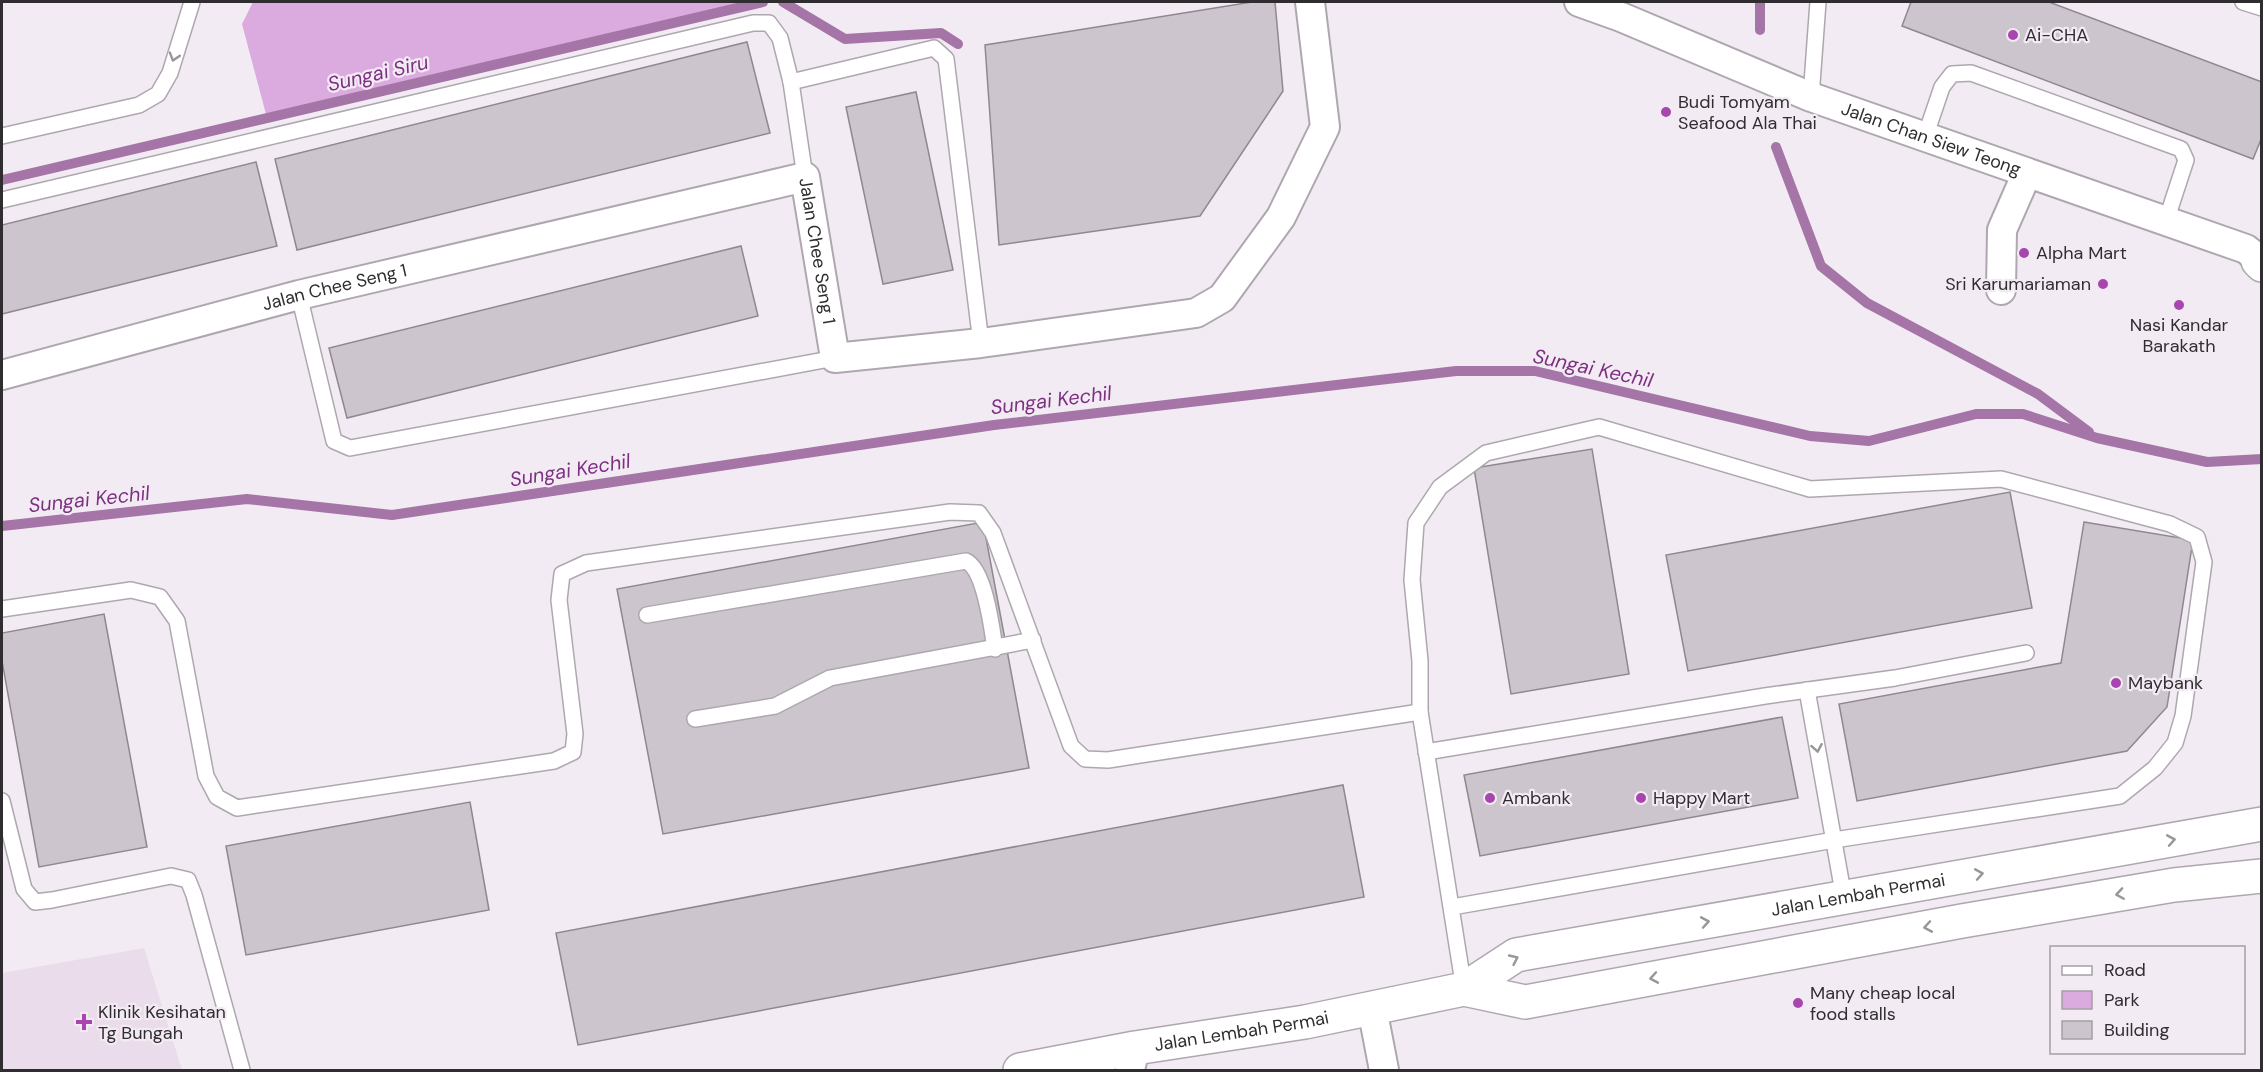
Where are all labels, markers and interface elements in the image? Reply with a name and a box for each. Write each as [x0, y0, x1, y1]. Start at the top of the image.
place label: Ai-CHA [2025, 23, 2088, 47]
marker: Ai-CHA [2006, 28, 2020, 42]
water label: Sungai Siru [325, 49, 431, 97]
one-way arrow [169, 51, 182, 62]
place label: Budi Tomyam Seafood Ala Thai [1678, 90, 1817, 135]
street label: Jalan Chan Siew Teong [1838, 96, 2024, 181]
marker: Budi Tomyam Seafood Ala Thai [1659, 105, 1673, 119]
street label: Jalan Chee Seng 1 [793, 176, 841, 326]
place label: Alpha Mart [2036, 241, 2127, 265]
marker: Alpha Mart [2017, 246, 2031, 260]
street label: Jalan Chee Seng 1 [260, 258, 409, 316]
place label: Sri Karumariaman [1945, 272, 2091, 296]
marker: Sri Karumariaman [2096, 277, 2110, 291]
marker: Nasi Kandar Barakath [2172, 298, 2186, 312]
place label: Nasi Kandar Barakath [2130, 313, 2229, 358]
water label: Sungai Kechil [1531, 343, 1656, 393]
water label: Sungai Kechil [989, 380, 1114, 420]
water label: Sungai Kechil [508, 448, 633, 492]
water label: Sungai Kechil [27, 480, 151, 518]
place label: Maybank [2128, 671, 2203, 695]
marker: Maybank [2109, 676, 2123, 690]
one-way arrow [1810, 742, 1823, 752]
place label: Ambank [1502, 786, 1570, 810]
place label: Happy Mart [1653, 786, 1750, 810]
marker: Ambank [1483, 791, 1497, 805]
marker: Happy Mart [1634, 791, 1648, 805]
one-way arrow [2166, 834, 2176, 847]
street label: Jalan Lembah Permai [1769, 868, 1947, 922]
one-way arrow [1974, 868, 1984, 881]
one-way arrow [2116, 888, 2125, 900]
one-way arrow [1700, 917, 1709, 929]
one-way arrow [1923, 920, 1933, 933]
legend [2050, 946, 2245, 1054]
one-way arrow [1507, 954, 1518, 966]
text: Road [2104, 958, 2146, 982]
one-way arrow [1649, 971, 1659, 984]
place label: Many cheap local food stalls [1810, 981, 1955, 1026]
text: Park [2104, 988, 2140, 1012]
marker: Many cheap local food stalls [1791, 996, 1805, 1010]
place label: Klinik Kesihatan Tg Bungah [98, 1000, 226, 1045]
street label: Jalan Lembah Permai [1153, 1005, 1331, 1057]
marker: Klinik Kesihatan Tg Bungah [75, 1013, 93, 1031]
text: Building [2104, 1018, 2169, 1042]

